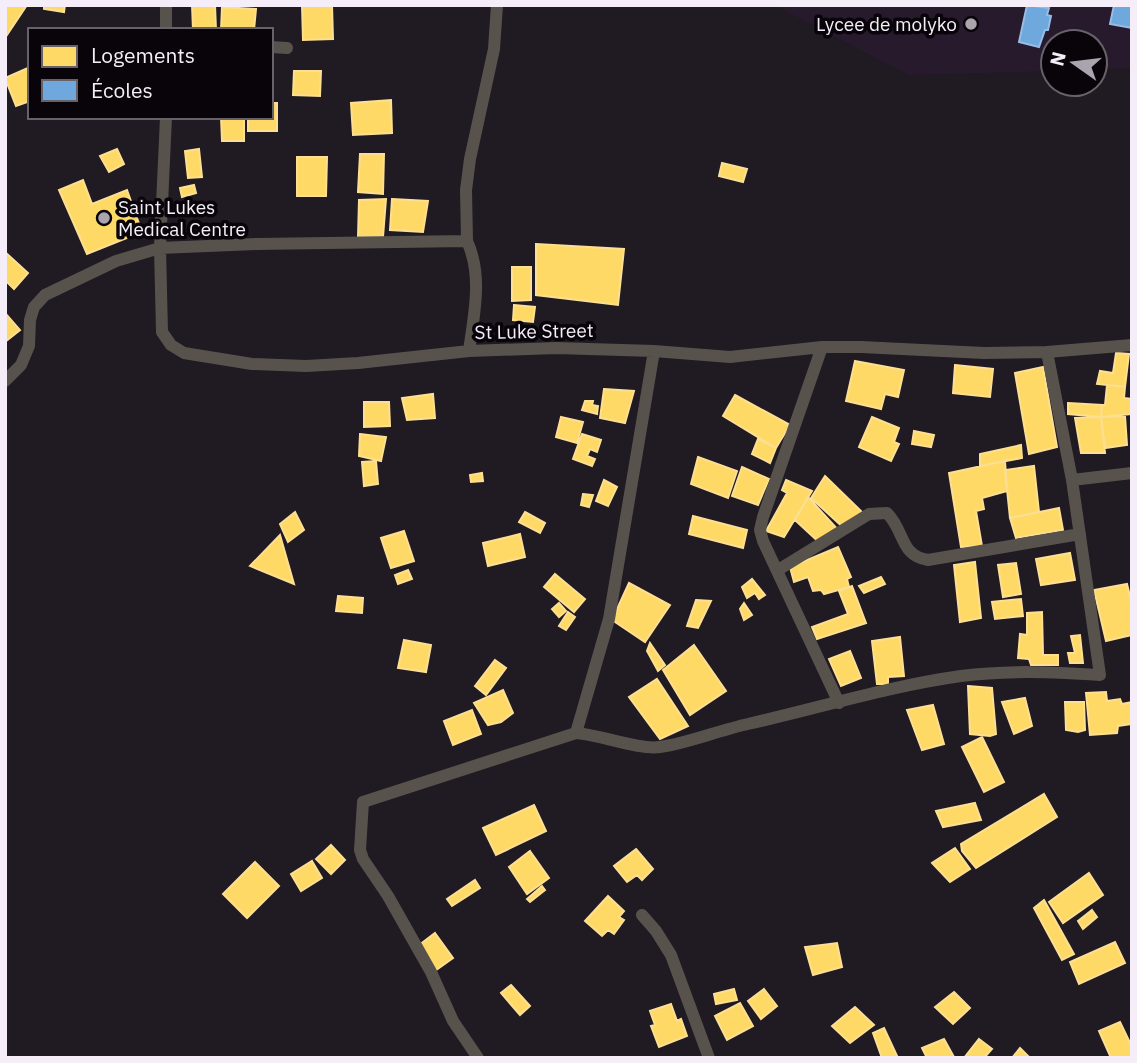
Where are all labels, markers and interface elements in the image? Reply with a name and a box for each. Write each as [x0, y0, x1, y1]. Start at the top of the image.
place label: Lycee de molyko [816, 12, 957, 36]
marker: Lycee de molyko [963, 16, 979, 32]
legend [28, 28, 273, 119]
north arrow [1039, 28, 1109, 98]
text: Logements [91, 41, 195, 69]
text: N [1044, 49, 1071, 68]
text: Écoles [91, 76, 153, 104]
place label: Saint Lukes Medical Centre [118, 195, 246, 241]
marker: Saint Lukes Medical Centre [96, 210, 112, 226]
street label: St Luke Street [474, 318, 594, 344]

